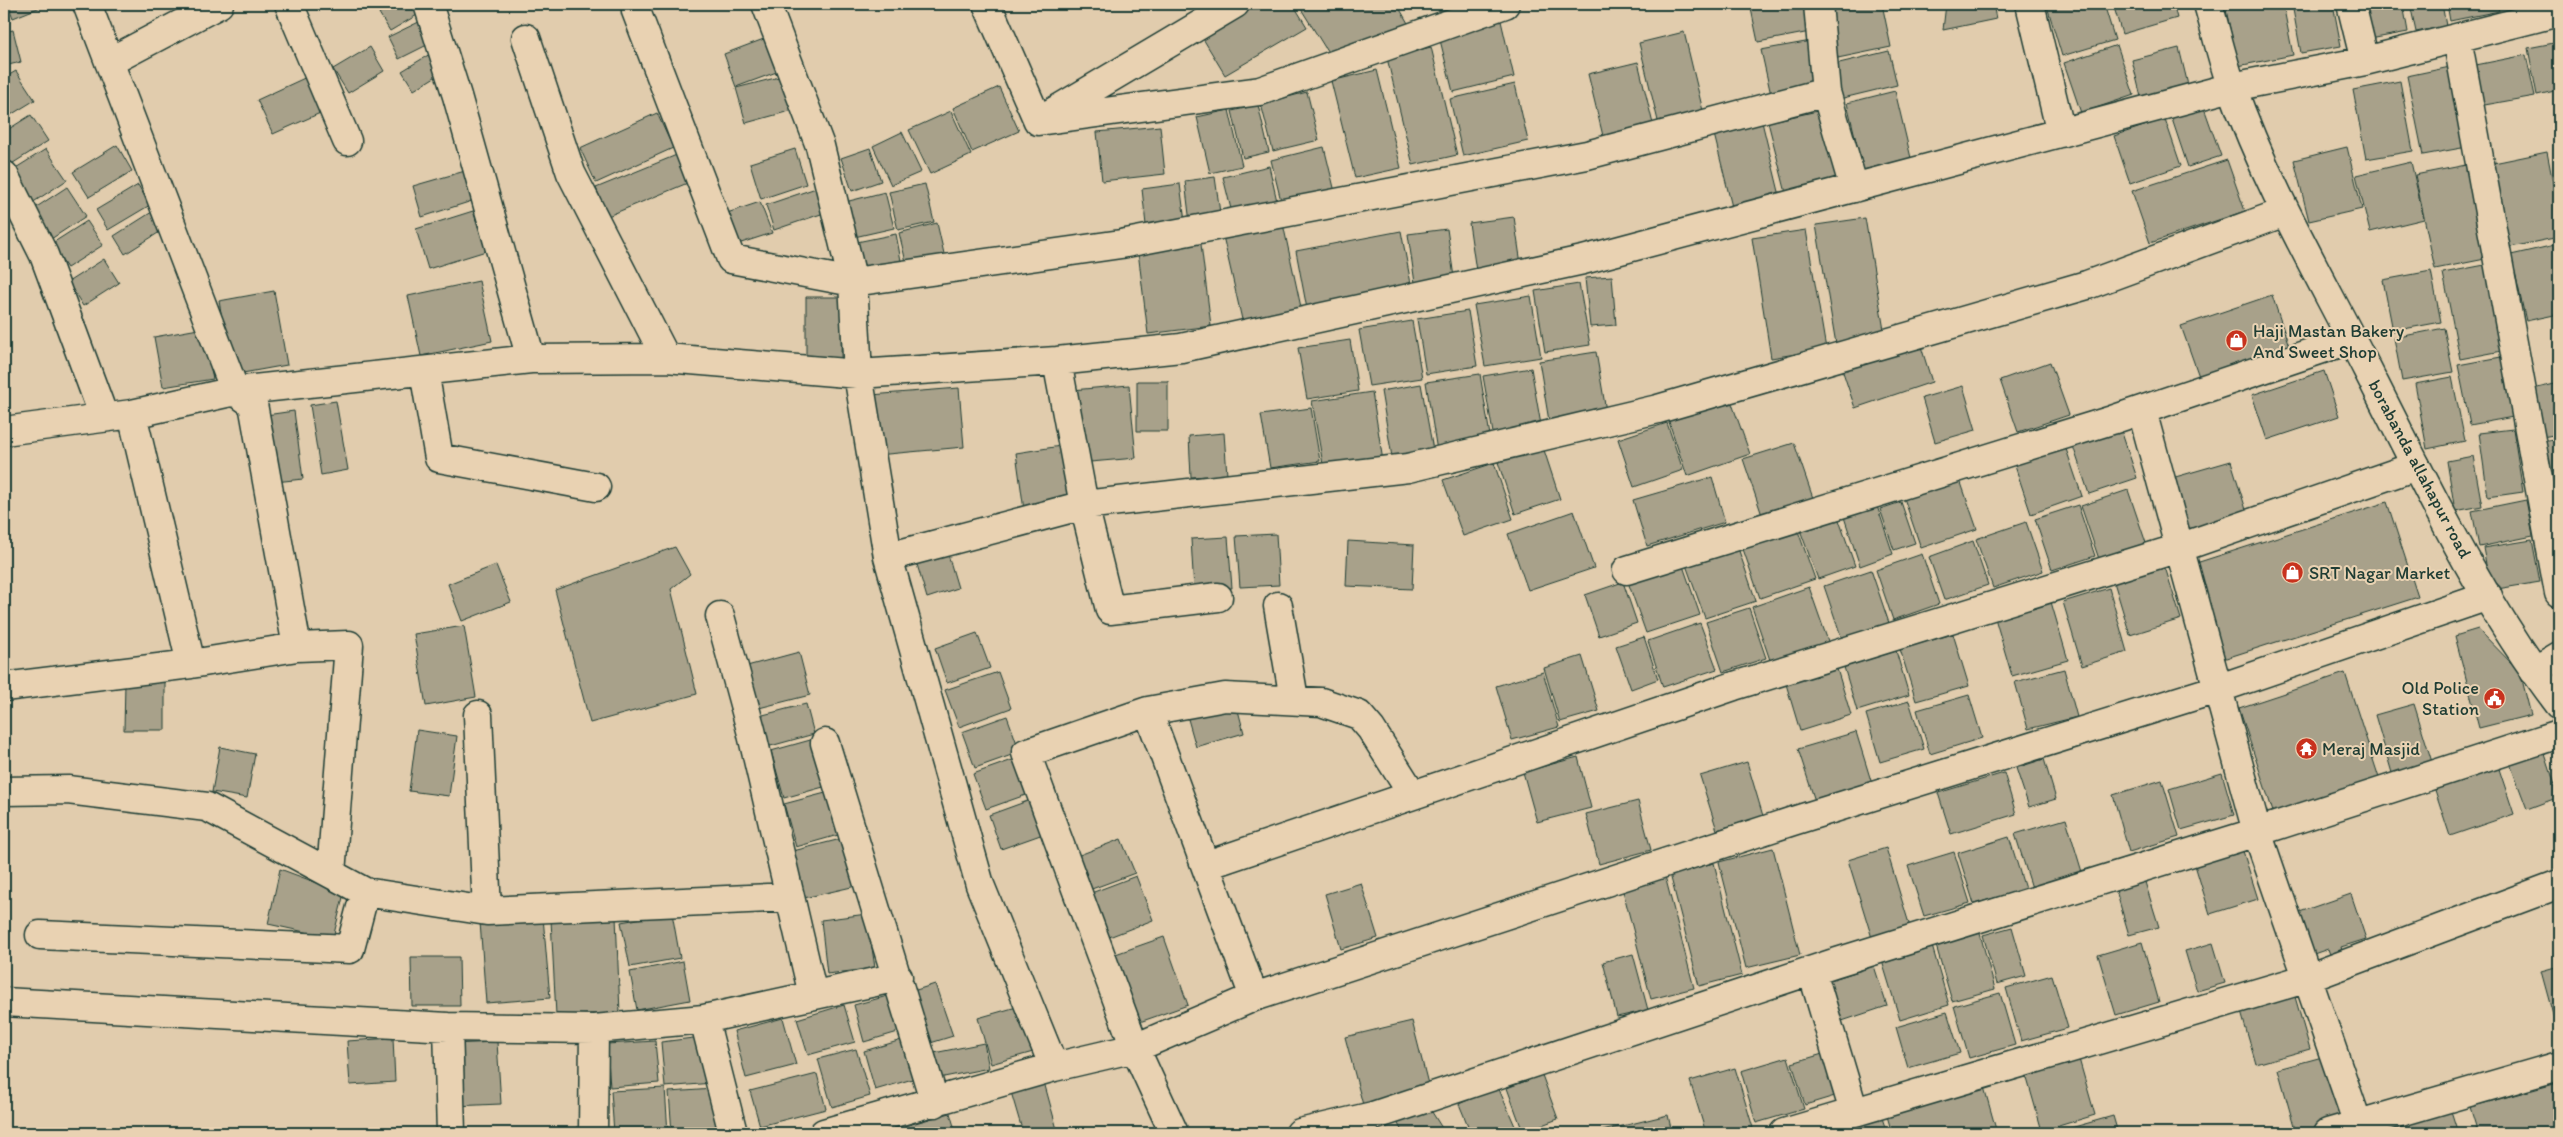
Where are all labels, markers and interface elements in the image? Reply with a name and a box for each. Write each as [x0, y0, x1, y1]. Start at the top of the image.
place label: Haji Mastan Bakery And Sweet Shop [2253, 320, 2405, 363]
shop icon: Haji Mastan Bakery And Sweet Shop [2225, 329, 2249, 353]
street label: borabanda allahapur road [2364, 376, 2476, 562]
shop icon: SRT Nagar Market [2281, 561, 2305, 585]
place label: SRT Nagar Market [2309, 562, 2451, 584]
place label: Old Police Station [2401, 677, 2479, 720]
public building icon: Old Police Station [2483, 686, 2507, 710]
temple icon: Meraj Masjid [2294, 737, 2318, 761]
place label: Meraj Masjid [2322, 738, 2420, 760]

